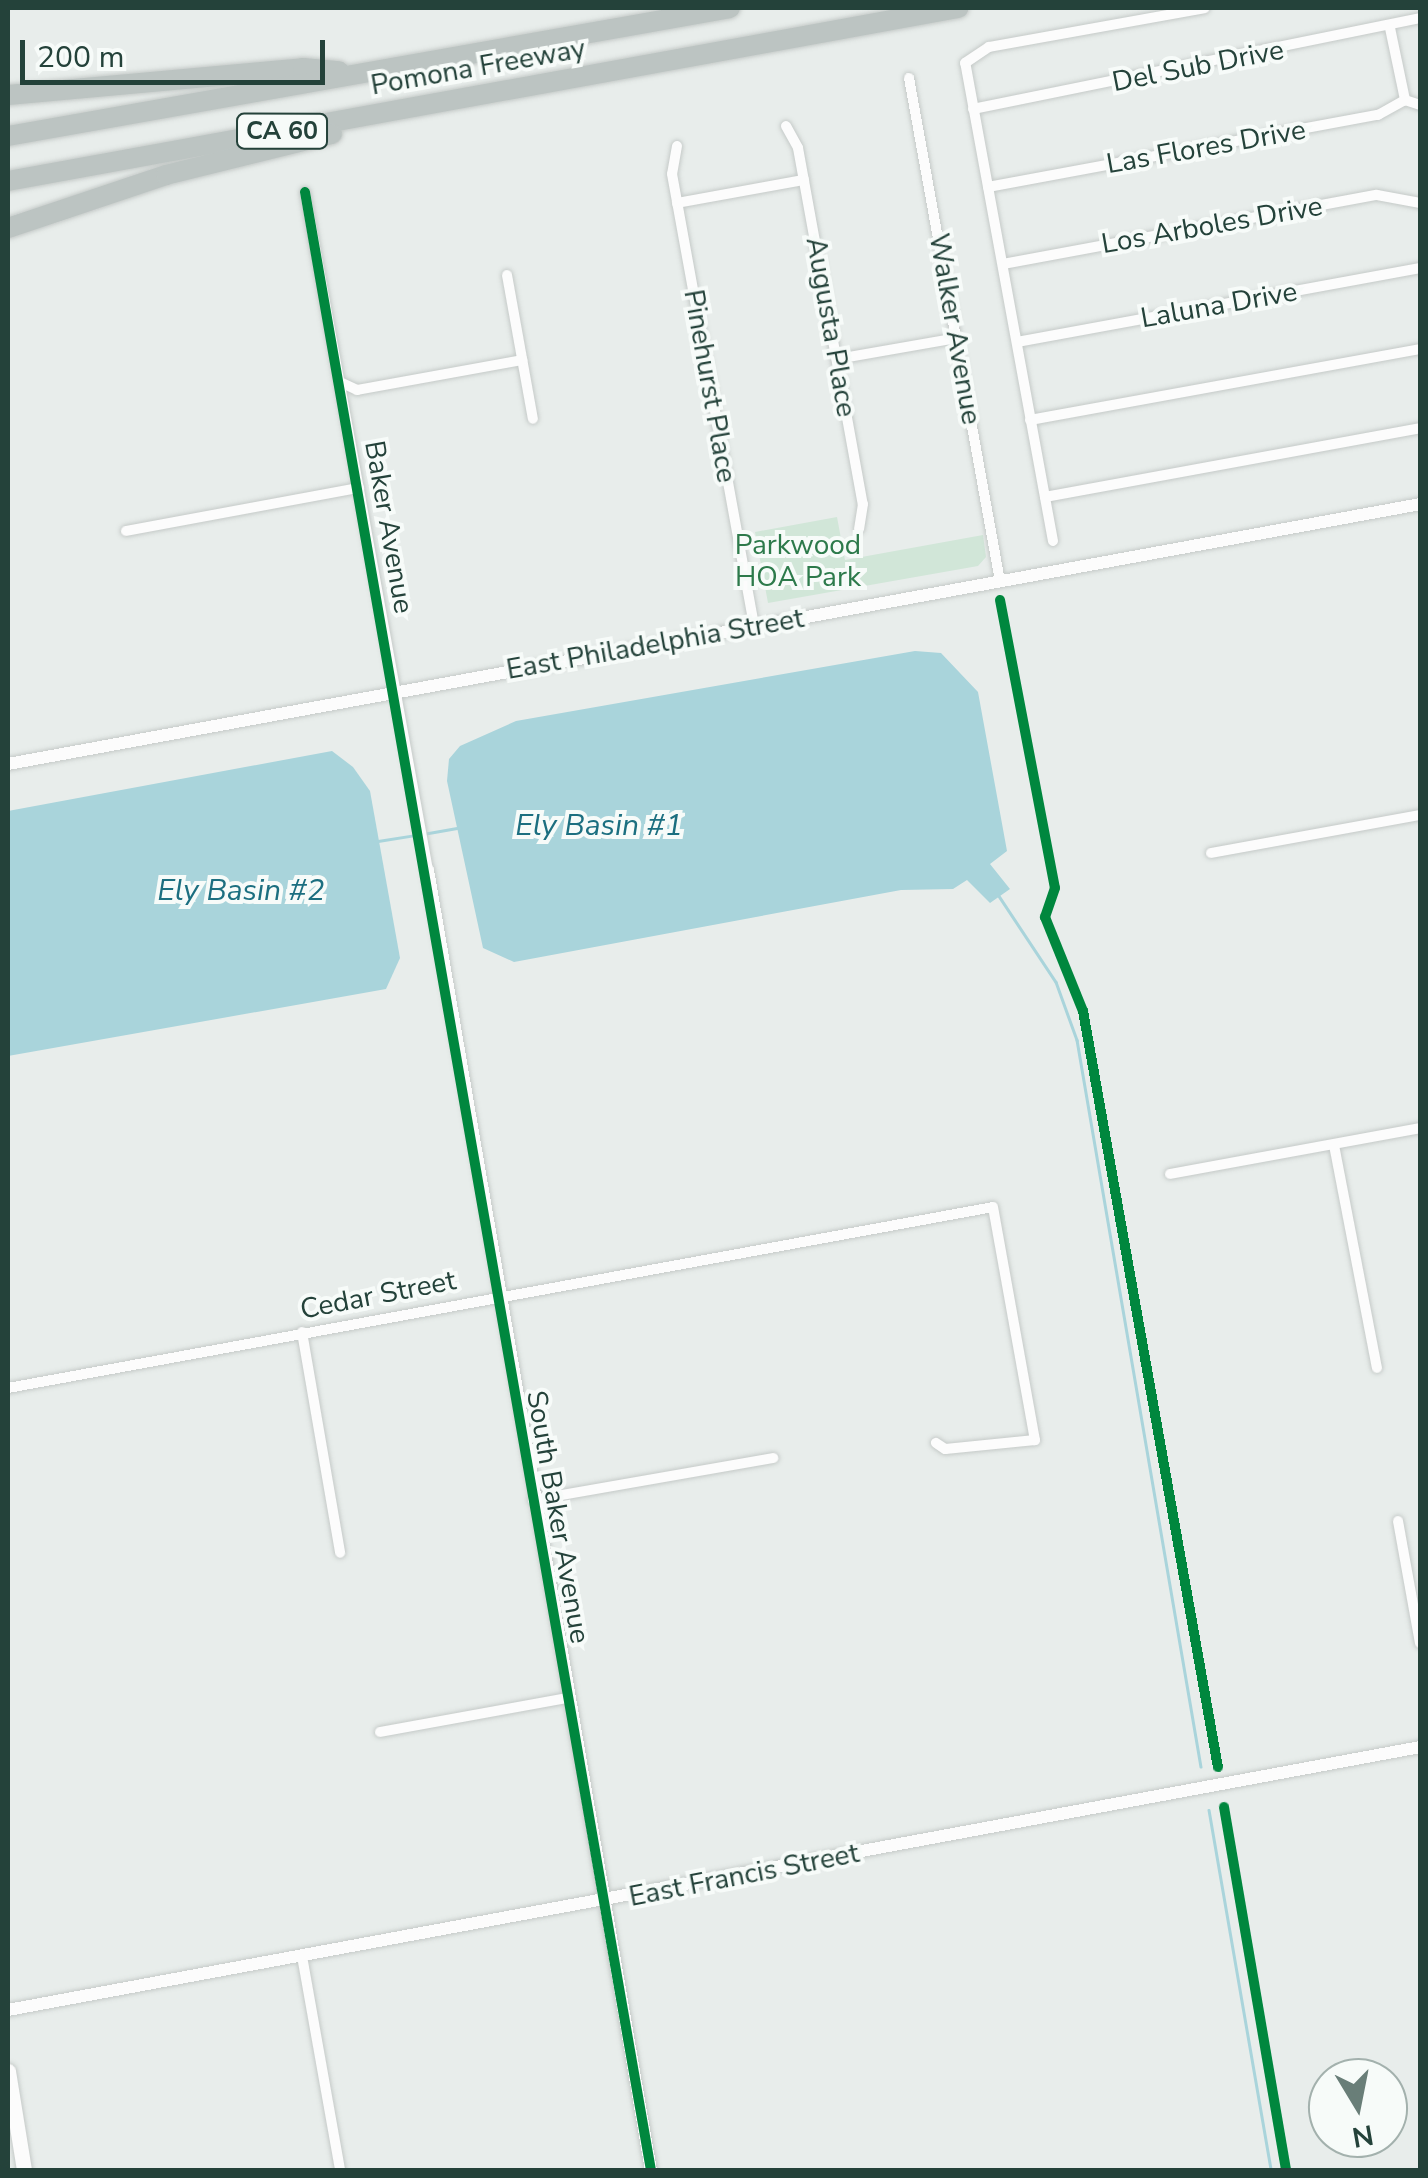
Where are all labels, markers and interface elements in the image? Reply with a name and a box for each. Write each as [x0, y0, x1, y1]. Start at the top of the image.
scale bar [25, 20, 330, 82]
street label: Pomona Freeway [368, 32, 588, 102]
street label: Del Sub Drive [1109, 33, 1287, 99]
text: 200 m [37, 37, 124, 78]
road number: CA 60 [234, 111, 330, 151]
street label: Las Flores Drive [1104, 113, 1308, 181]
street label: Los Arboles Drive [1099, 189, 1325, 261]
street label: Walker Avenue [922, 231, 988, 427]
street label: Augusta Place [799, 235, 863, 419]
street label: Laluna Drive [1138, 275, 1300, 335]
street label: Pinehurst Place [677, 287, 743, 485]
street label: Baker Avenue [357, 438, 421, 616]
park label: Parkwood HOA Park [735, 528, 861, 594]
street label: East Philadelphia Street [504, 601, 806, 687]
water label: Ely Basin #1 [515, 808, 683, 844]
water label: Ely Basin #2 [157, 873, 325, 909]
street label: Cedar Street [297, 1263, 459, 1327]
street label: South Baker Avenue [519, 1388, 597, 1646]
street label: East Francis Street [626, 1836, 862, 1914]
north arrow [1308, 2058, 1408, 2158]
text: N [1349, 2115, 1376, 2156]

